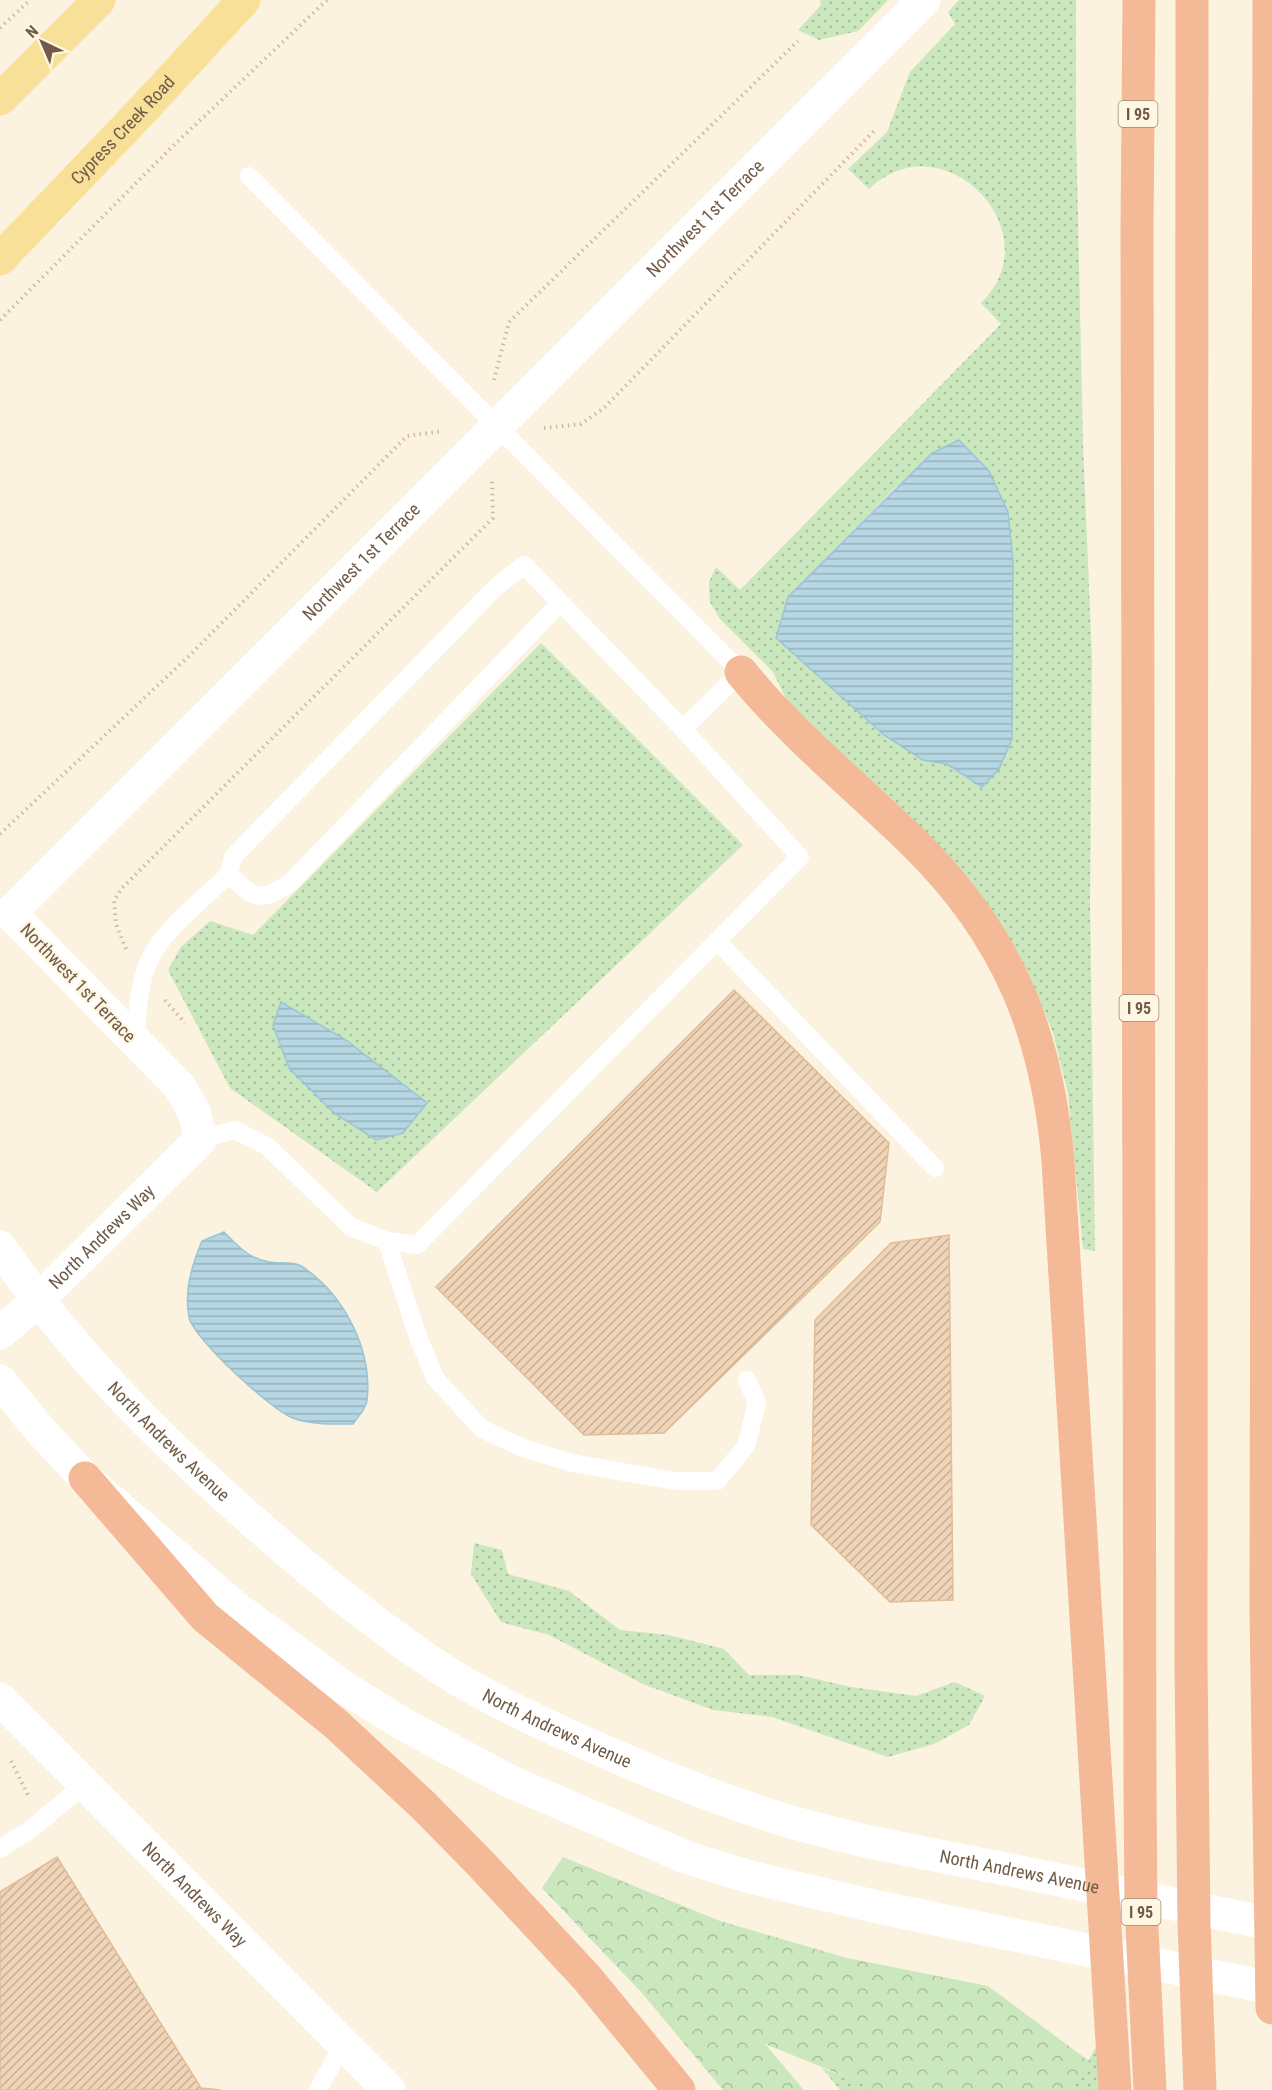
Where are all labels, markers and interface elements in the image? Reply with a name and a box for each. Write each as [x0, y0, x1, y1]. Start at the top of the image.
north arrow [12, 12, 72, 72]
text: N [22, 21, 42, 42]
street label: Cypress Creek Road [66, 71, 179, 189]
road number: I 95 [1118, 101, 1158, 127]
street label: Northwest 1st Terrace [642, 155, 768, 281]
street label: Northwest 1st Terrace [298, 499, 424, 625]
street label: Northwest 1st Terrace [16, 919, 140, 1046]
road number: I 95 [1120, 995, 1158, 1021]
street label: North Andrews Way [44, 1180, 159, 1293]
street label: North Andrews Avenue [104, 1377, 234, 1505]
street label: North Andrews Avenue [479, 1684, 635, 1772]
street label: North Andrews Way [138, 1837, 252, 1952]
street label: North Andrews Avenue [938, 1845, 1101, 1898]
road number: I 95 [1122, 1899, 1160, 1925]

